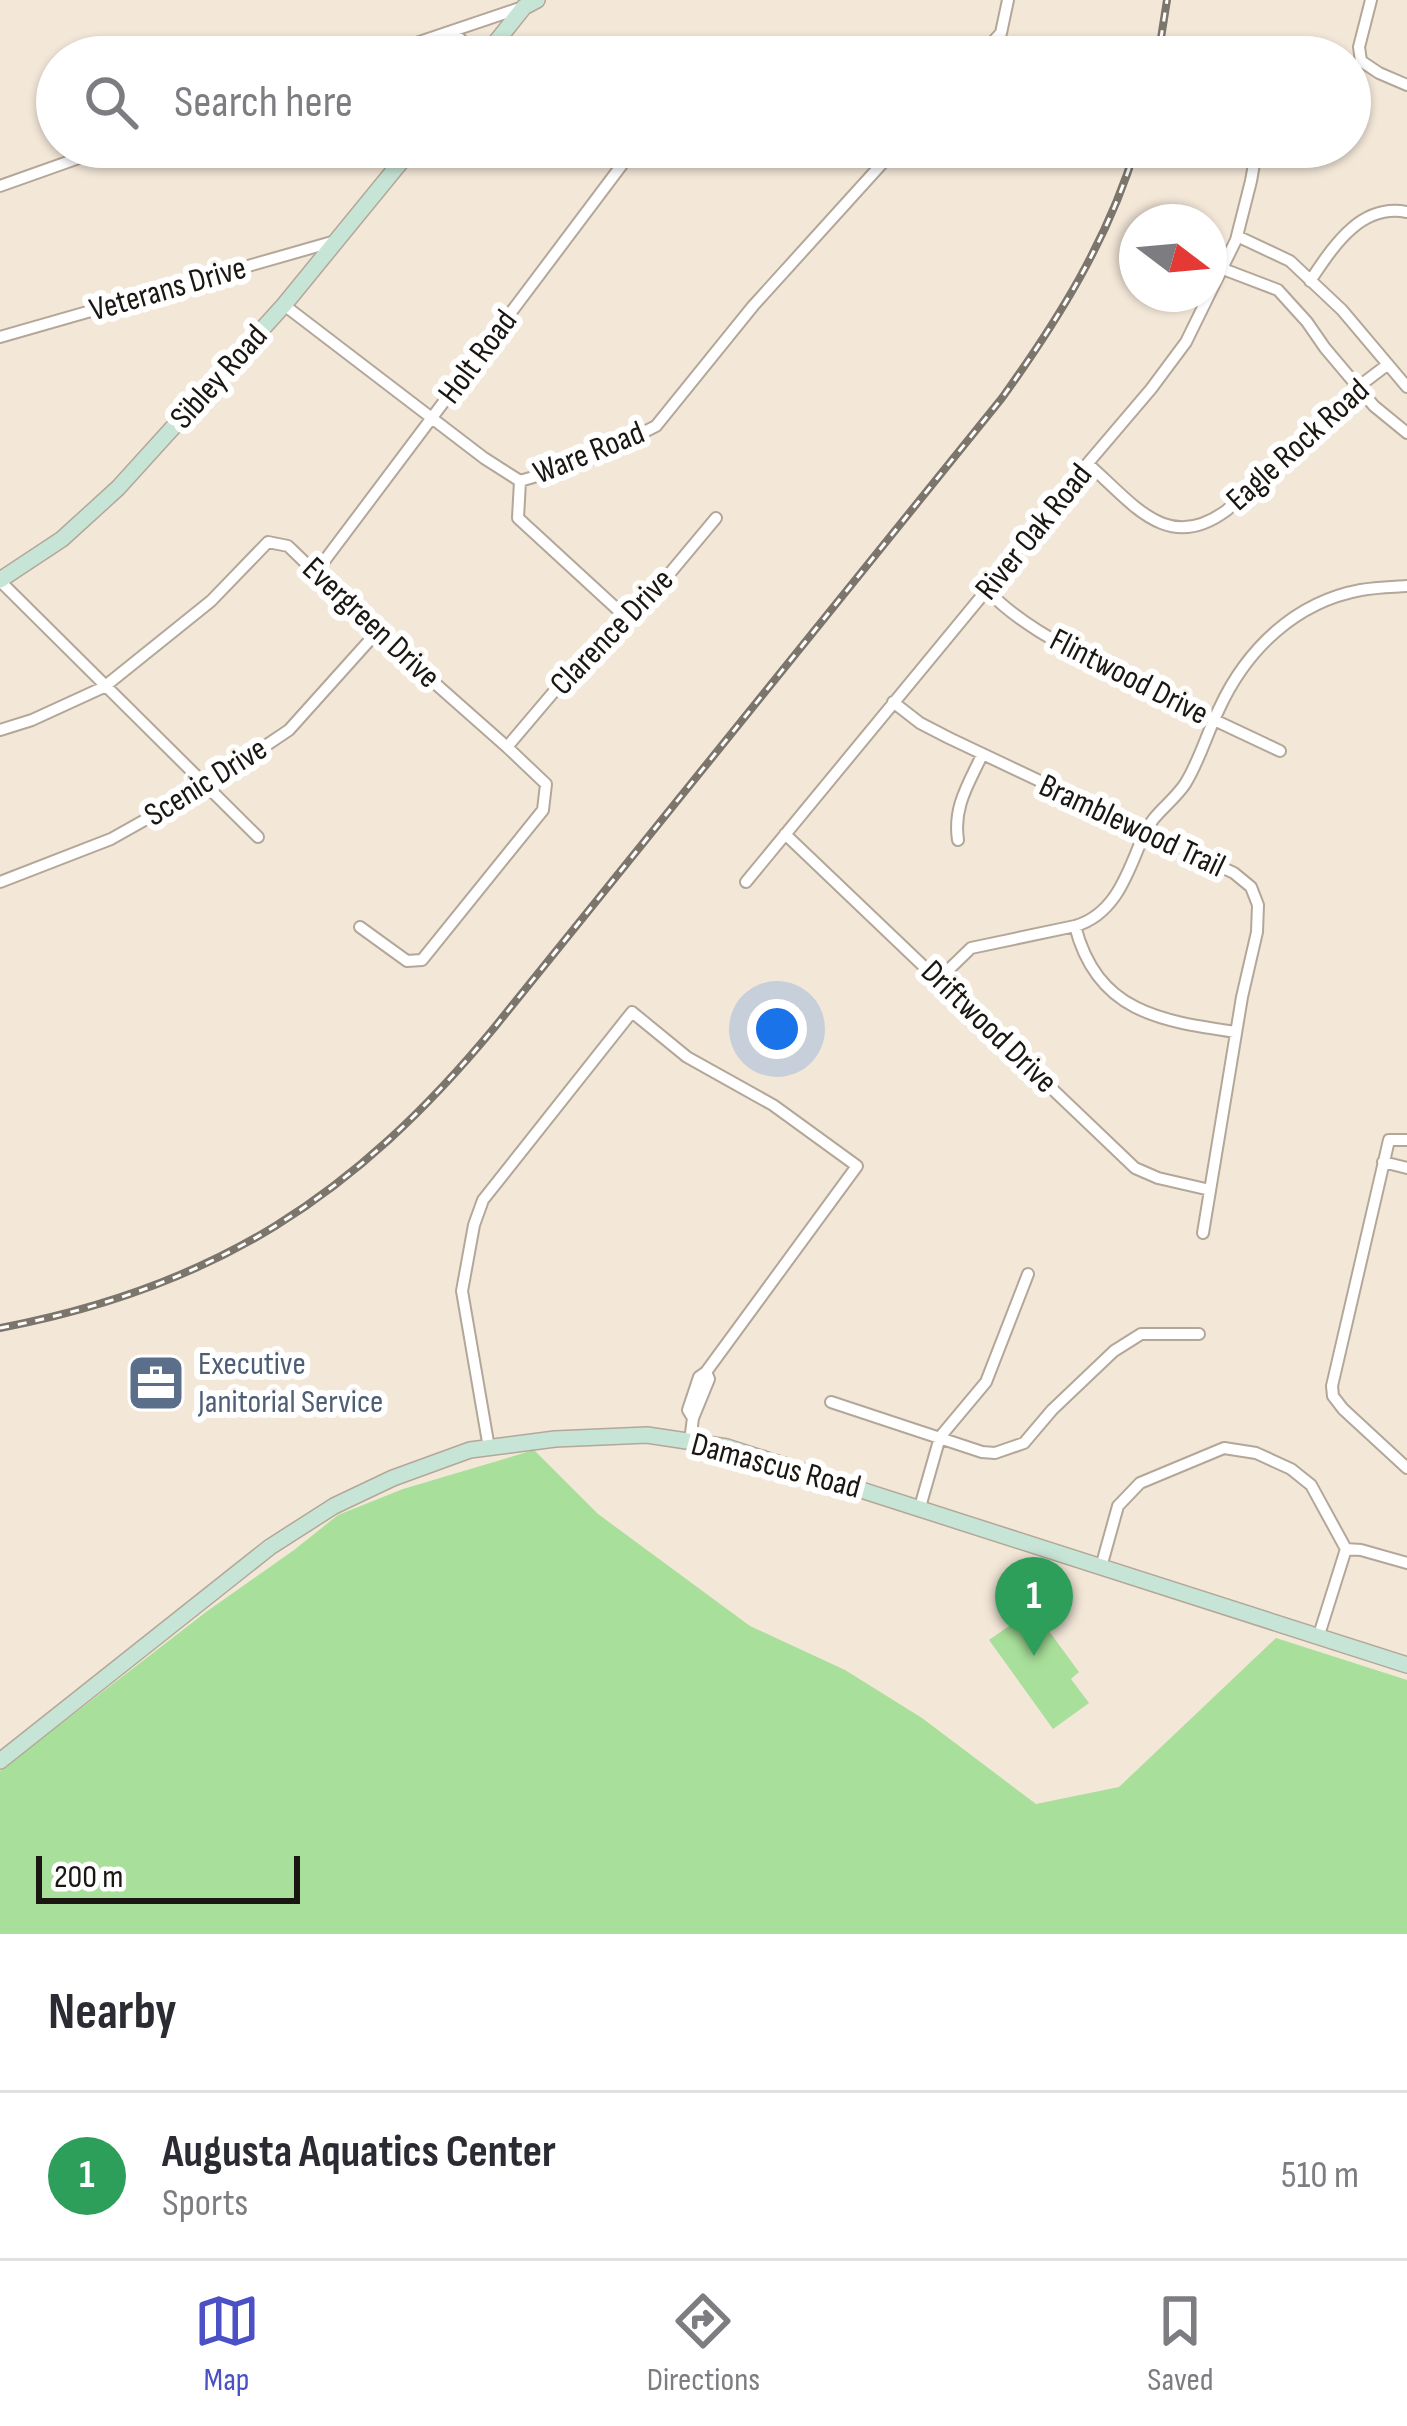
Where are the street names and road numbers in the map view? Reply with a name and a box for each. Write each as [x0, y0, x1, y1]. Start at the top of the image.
street label: Veterans Drive [85, 248, 251, 330]
street label: Holt Road [430, 302, 526, 412]
street label: Sibley Road [162, 317, 276, 437]
street label: Eagle Rock Road [1218, 371, 1378, 519]
street label: Ware Road [528, 413, 650, 493]
street label: River Oak Road [967, 456, 1101, 608]
street label: Evergreen Drive [294, 549, 448, 697]
street label: Clarence Drive [542, 560, 682, 704]
street label: Flintwood Drive [1043, 620, 1215, 734]
street label: Scenic Drive [137, 729, 275, 835]
street label: Bramblewood Trail [1033, 766, 1231, 886]
street label: Driftwood Drive [913, 952, 1065, 1102]
street label: Damascus Road [687, 1424, 865, 1508]

